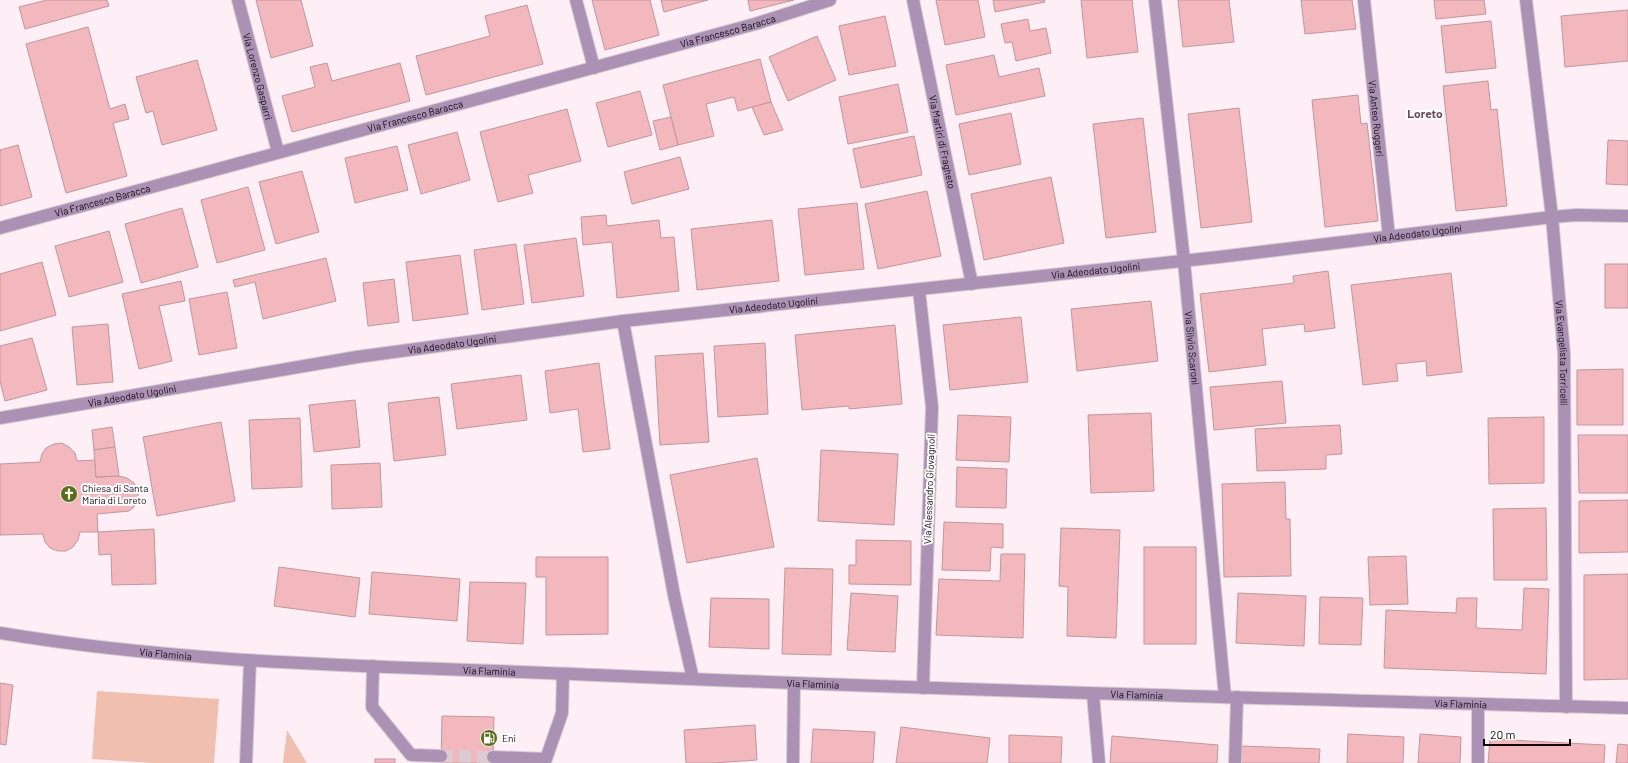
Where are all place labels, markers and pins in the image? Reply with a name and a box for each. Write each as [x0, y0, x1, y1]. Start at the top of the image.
place label: Chiesa di Santa Maria di Loreto [82, 482, 148, 506]
church icon: Chiesa di Santa Maria di Loreto [59, 484, 79, 504]
fuel station icon: Eni [479, 728, 499, 748]
place label: Eni [502, 732, 516, 744]

